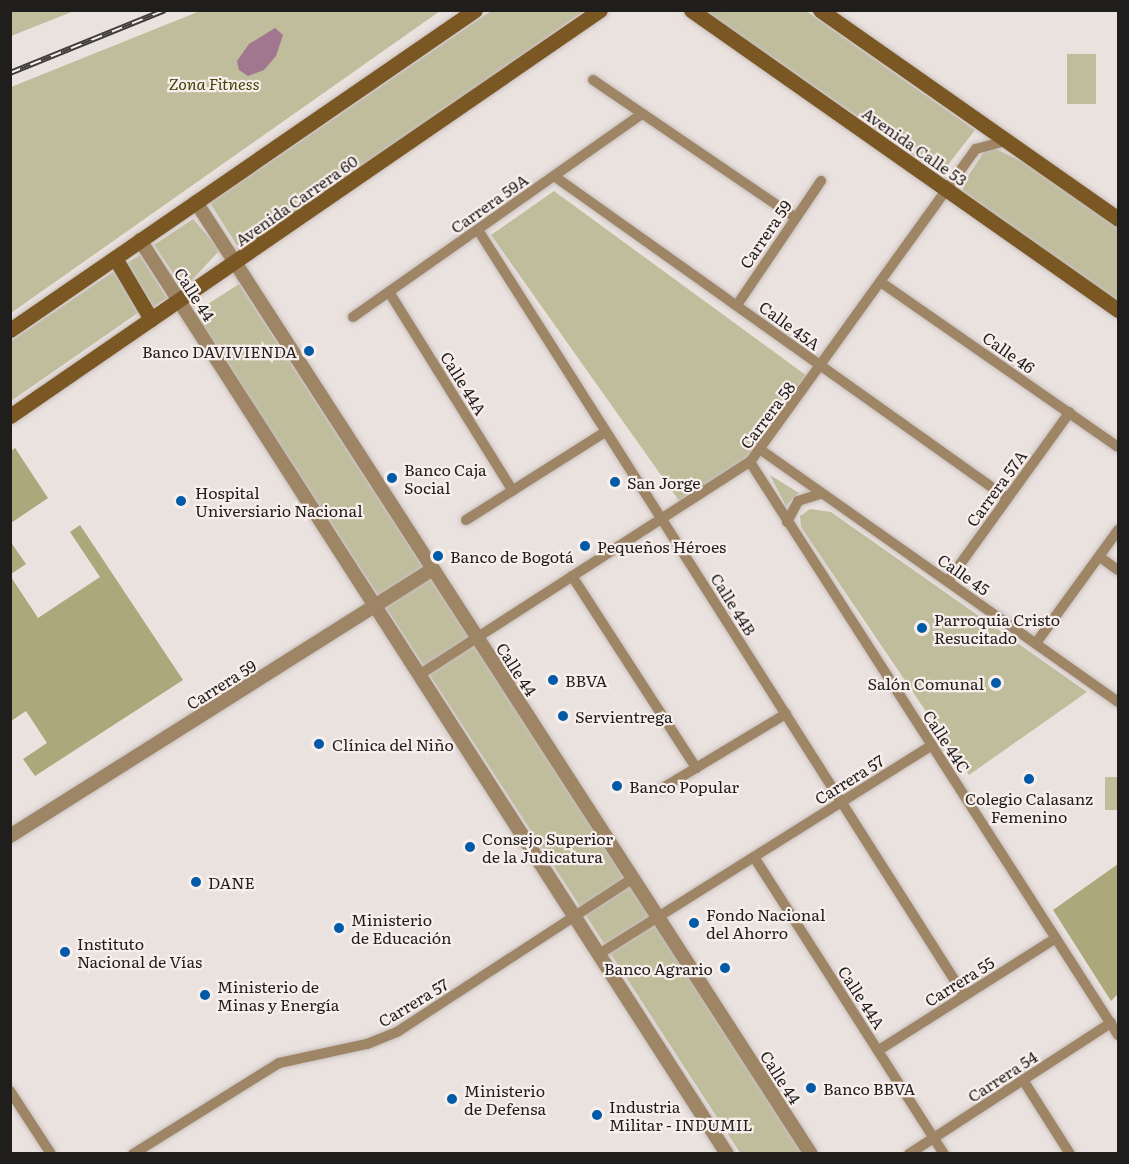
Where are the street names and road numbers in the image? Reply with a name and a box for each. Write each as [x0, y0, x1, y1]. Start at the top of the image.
street label: Avenida Calle 53 [859, 103, 971, 189]
street label: Avenida Carrera 60 [231, 151, 361, 249]
street label: Carrera 59A [447, 169, 531, 237]
street label: Carrera 59 [735, 196, 795, 272]
street label: Calle 44 [171, 264, 219, 324]
street label: Calle 45A [756, 297, 824, 353]
street label: Calle 46 [979, 327, 1039, 377]
street label: Calle 44A [437, 348, 491, 418]
street label: Carrera 58 [736, 378, 798, 452]
street label: Carrera 57A [962, 446, 1030, 530]
street label: Calle 45 [934, 549, 994, 599]
street label: Calle 44B [707, 569, 761, 639]
street label: Calle 44 [493, 639, 541, 699]
street label: Carrera 59 [183, 655, 259, 713]
street label: Calle 44C [920, 706, 974, 776]
street label: Carrera 57 [811, 750, 887, 808]
street label: Carrera 55 [921, 952, 997, 1010]
street label: Calle 44A [835, 962, 889, 1032]
street label: Carrera 57 [375, 974, 451, 1030]
street label: Carrera 54 [964, 1046, 1040, 1106]
street label: Calle 44 [757, 1047, 805, 1107]

